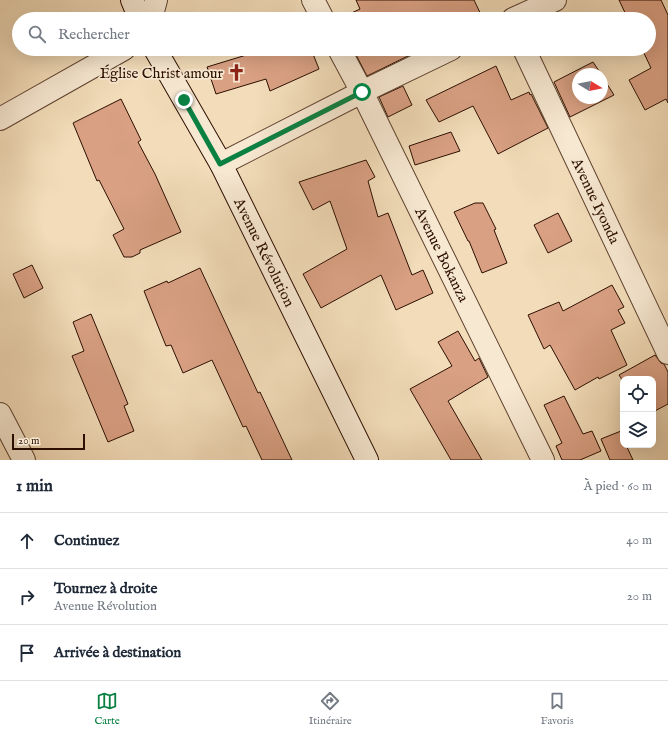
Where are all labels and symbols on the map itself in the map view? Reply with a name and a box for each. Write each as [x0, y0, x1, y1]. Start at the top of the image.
church icon: Église Christ amour [226, 63, 246, 83]
place label: Église Christ amour [100, 64, 223, 83]
north arrow [572, 68, 608, 104]
route start [353, 83, 371, 101]
route end [175, 91, 193, 109]
street label: Avenue Iyonda [567, 154, 625, 247]
street label: Avenue Révolution [229, 194, 299, 310]
street label: Avenue Bokanza [410, 203, 473, 306]
scale bar [12, 432, 85, 451]

